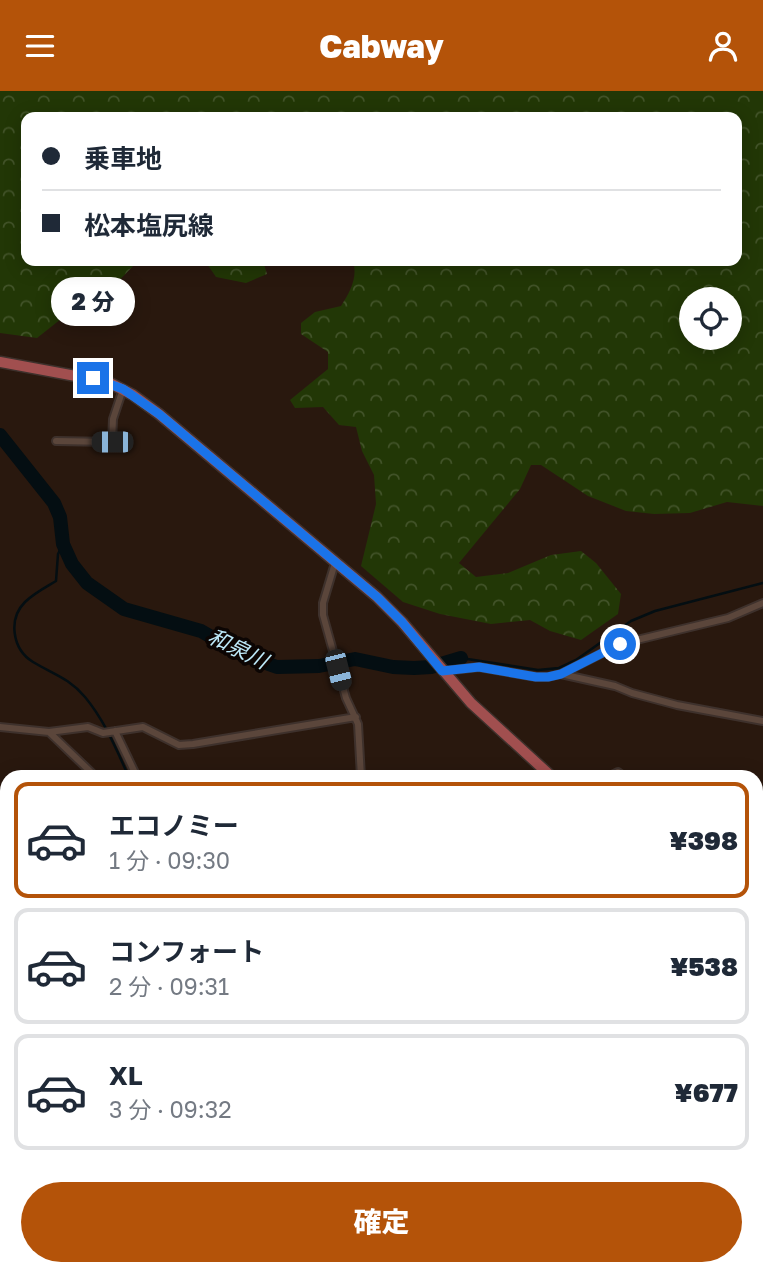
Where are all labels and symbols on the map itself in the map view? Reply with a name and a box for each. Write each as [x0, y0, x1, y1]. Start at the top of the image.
callout: 2 分 [51, 277, 135, 325]
route end [77, 362, 109, 394]
car [92, 432, 134, 453]
water label: 和泉川 [204, 623, 274, 674]
route start [604, 628, 636, 660]
car [323, 647, 354, 693]

